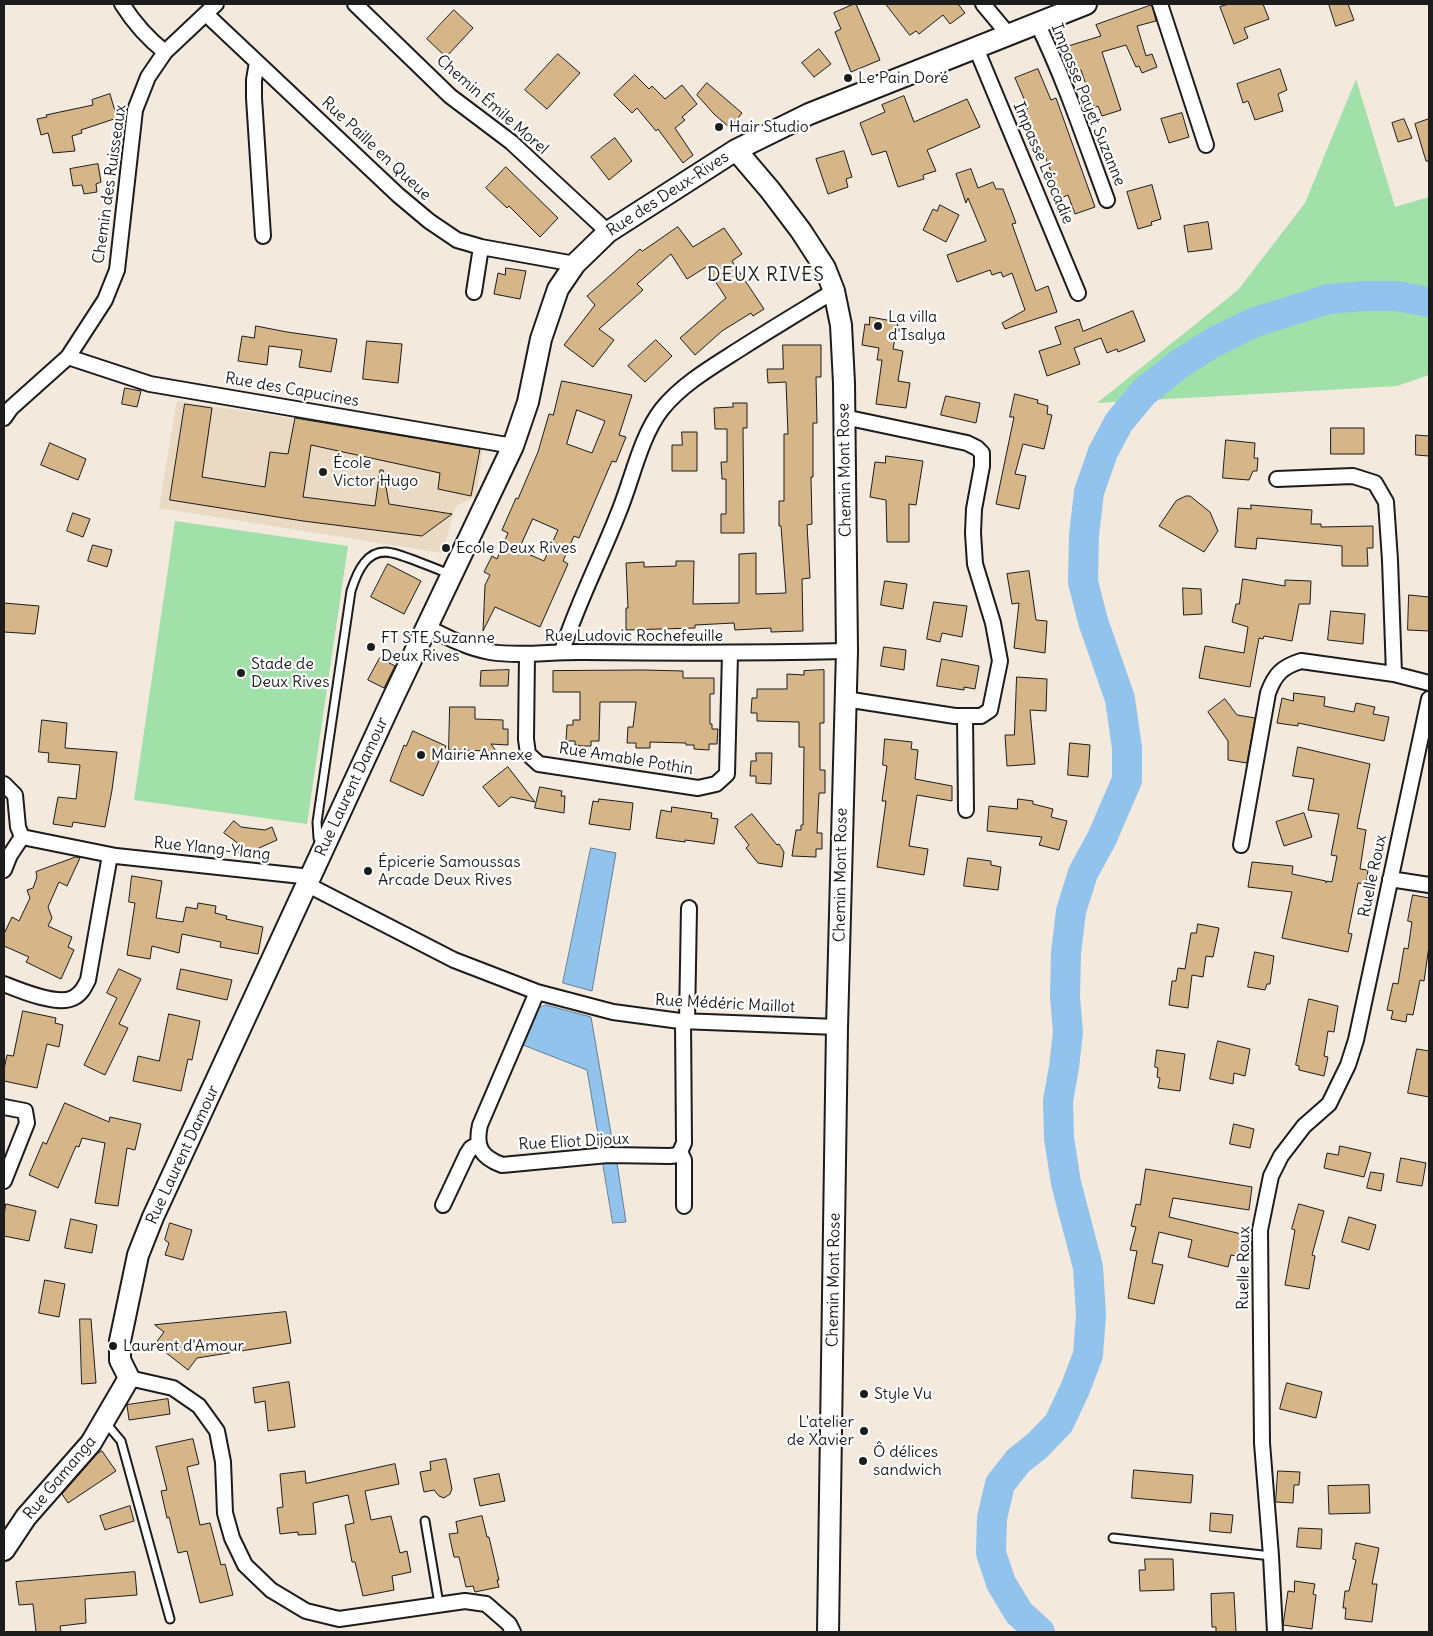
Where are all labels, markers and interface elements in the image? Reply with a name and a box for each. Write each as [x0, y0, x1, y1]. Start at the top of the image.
street label: Impasse Payet Suzanne [1047, 21, 1129, 189]
street label: Chemin Émile Morel [432, 51, 552, 159]
place label: Le Pain Doré [858, 68, 949, 88]
marker: Le Pain Doré [842, 72, 854, 84]
street label: Rue Paille en Queue [317, 93, 435, 205]
street label: Impasse Léocadie [1009, 99, 1077, 227]
street label: Chemin des Ruisseaux [89, 103, 131, 265]
place label: Hair Studio [729, 117, 809, 137]
marker: Hair Studio [713, 121, 725, 133]
street label: Rue des Deux-Rives [603, 147, 733, 241]
district label: DEUX RIVES [706, 265, 826, 287]
place label: La villa d'Isalya [888, 307, 946, 345]
marker: La villa d'Isalya [872, 320, 884, 332]
street label: Rue des Capucines [224, 369, 360, 411]
street label: Chemin Mont Rose [834, 403, 856, 537]
place label: École Victor Hugo [333, 453, 418, 491]
marker: École Victor Hugo [317, 466, 329, 478]
place label: Ecole Deux Rives [456, 538, 577, 558]
marker: Ecole Deux Rives [440, 542, 452, 554]
street label: Rue Ludovic Rochefeuille [545, 626, 723, 646]
place label: FT STE Suzanne Deux Rives [381, 628, 495, 666]
marker: FT STE Suzanne Deux Rives [365, 641, 377, 653]
place label: Stade de Deux Rives [251, 654, 329, 692]
marker: Stade de Deux Rives [235, 667, 247, 679]
street label: Rue Laurent Damour [311, 714, 393, 860]
street label: Rue Amable Pothin [557, 739, 695, 779]
place label: Mairie Annexe [431, 745, 533, 765]
marker: Mairie Annexe [415, 749, 427, 761]
street label: Chemin Mont Rose [830, 808, 852, 942]
street label: Rue Ylang-Ylang [153, 833, 271, 865]
street label: Ruelle Roux [1355, 833, 1391, 919]
place label: Épicerie Samoussas Arcade Deux Rives [378, 852, 520, 890]
marker: Épicerie Samoussas Arcade Deux Rives [362, 865, 374, 877]
street label: Rue Médéric Maillot [654, 991, 796, 1017]
street label: Rue Laurent Damour [142, 1082, 224, 1228]
street label: Rue Eliot Dijoux [518, 1130, 630, 1154]
street label: Chemin Mont Rose [823, 1213, 845, 1347]
street label: Ruelle Roux [1234, 1226, 1254, 1310]
place label: Laurent d'Amour [123, 1336, 244, 1356]
marker: Laurent d'Amour [107, 1340, 119, 1352]
place label: Style Vu [874, 1384, 932, 1404]
marker: Style Vu [858, 1388, 870, 1400]
place label: L'atelier de Xavier [787, 1412, 854, 1450]
marker: L'atelier de Xavier [858, 1425, 870, 1437]
street label: Rue Gamanga [20, 1432, 100, 1524]
place label: Ô délices sandwich [873, 1442, 942, 1480]
marker: Ô délices sandwich [857, 1455, 869, 1467]

